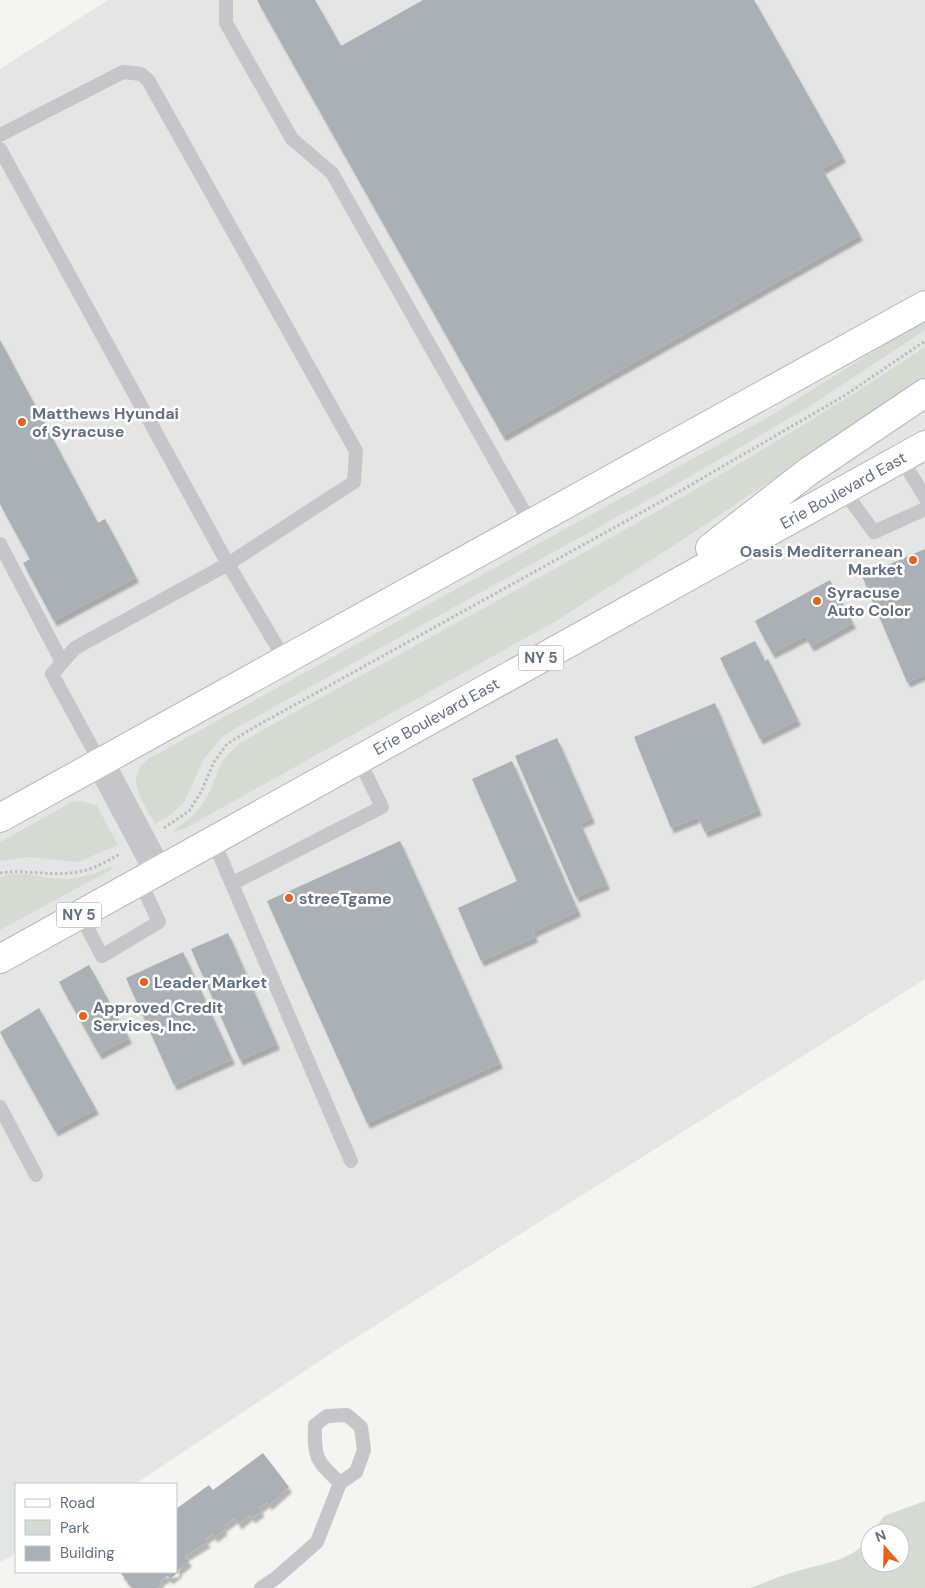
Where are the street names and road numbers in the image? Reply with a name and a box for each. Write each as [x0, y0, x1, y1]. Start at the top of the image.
street label: Erie Boulevard East [776, 447, 910, 534]
road number: NY 5 [518, 646, 564, 670]
street label: Erie Boulevard East [369, 673, 503, 760]
road number: NY 5 [56, 902, 102, 928]

